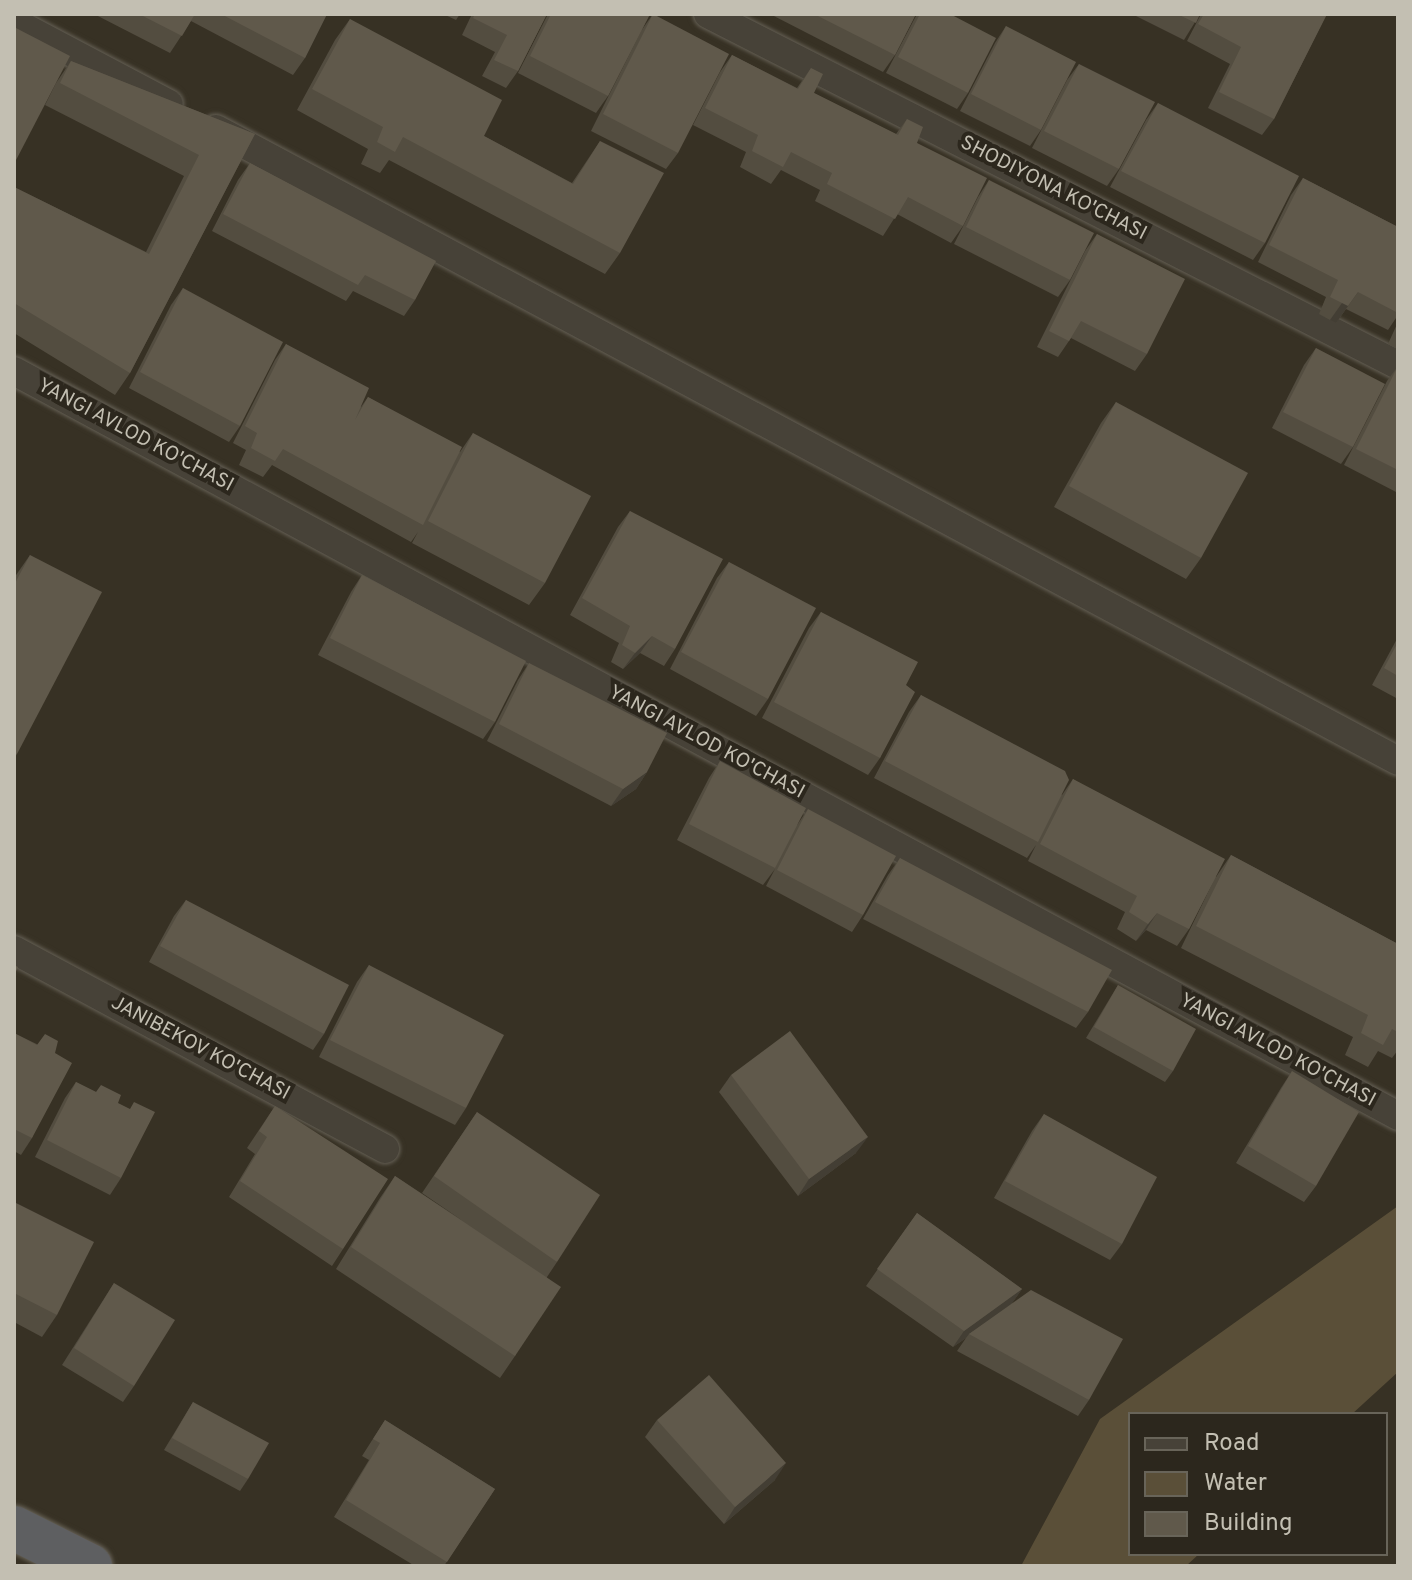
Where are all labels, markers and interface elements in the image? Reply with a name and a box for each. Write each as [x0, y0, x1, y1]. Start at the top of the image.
street label: SHODIYONA KO'CHASI [955, 131, 1151, 247]
street label: YANGI AVLOD KO'CHASI [33, 374, 237, 498]
street label: YANGI AVLOD KO'CHASI [604, 681, 808, 805]
street label: YANGI AVLOD KO'CHASI [1175, 989, 1379, 1113]
street label: JANIBEKOV KO'CHASI [106, 991, 294, 1107]
legend [1128, 1412, 1388, 1556]
text: Road [1204, 1429, 1260, 1459]
text: Water [1204, 1469, 1267, 1499]
text: Building [1204, 1509, 1293, 1539]

